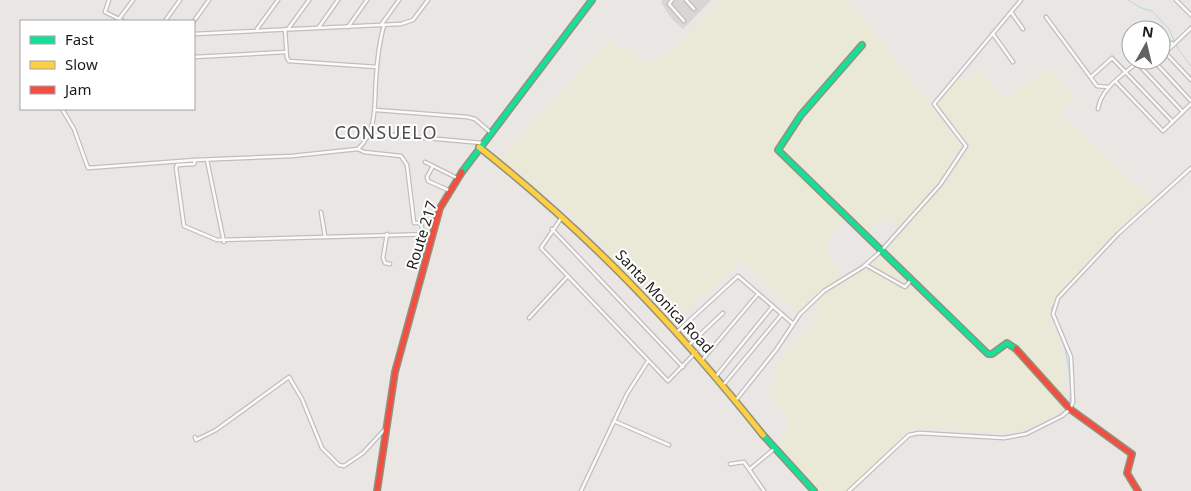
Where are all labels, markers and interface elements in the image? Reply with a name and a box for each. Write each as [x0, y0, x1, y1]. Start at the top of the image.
legend [20, 20, 195, 110]
north arrow [1121, 20, 1171, 70]
text: N [1141, 21, 1155, 42]
text: Fast [65, 29, 94, 49]
text: Slow [65, 54, 98, 74]
text: Jam [63, 79, 92, 99]
district label: CONSUELO [335, 120, 437, 144]
street label: Route 217 [401, 198, 441, 272]
street label: Santa Monica Road [612, 245, 718, 357]

